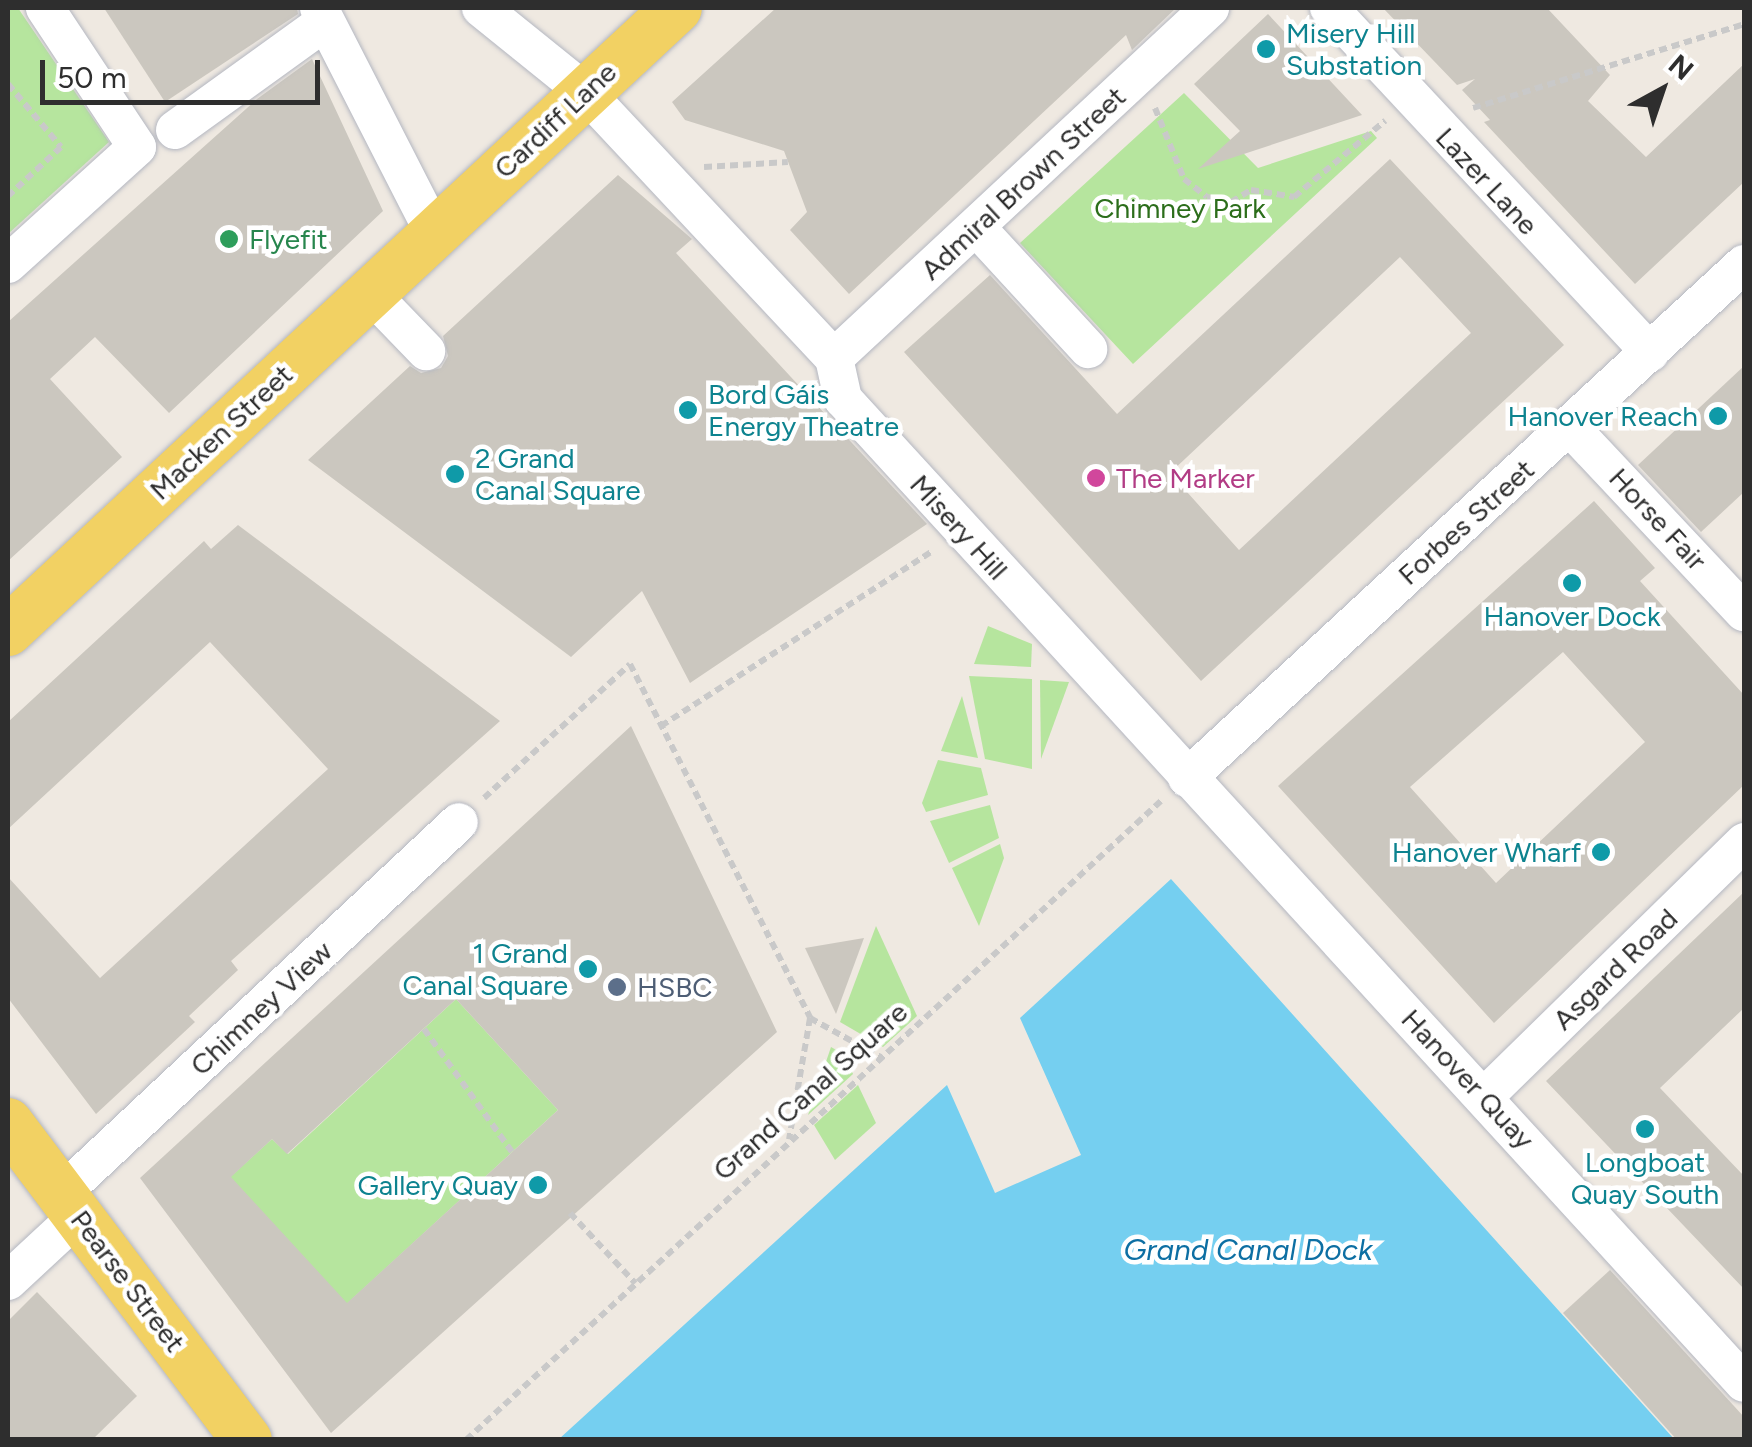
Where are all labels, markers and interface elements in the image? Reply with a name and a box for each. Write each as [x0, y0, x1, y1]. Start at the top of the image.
place label: Misery Hill Substation [1286, 16, 1422, 82]
marker: Misery Hill Substation [1255, 38, 1277, 60]
scale bar [45, 40, 325, 102]
north arrow [1612, 40, 1712, 140]
text: N [1662, 47, 1701, 87]
street label: Cardiff Lane [487, 55, 623, 185]
text: 50 m [57, 59, 126, 96]
street label: Admiral Brown Street [914, 79, 1132, 287]
street label: Lazer Lane [1429, 121, 1545, 241]
park label: Chimney Park [1094, 191, 1266, 225]
place label: Flyefit [249, 222, 327, 256]
marker: Flyefit [218, 228, 240, 250]
street label: Macken Street [143, 357, 299, 507]
place label: Bord Gáis Energy Theatre [708, 377, 899, 443]
marker: Bord Gáis Energy Theatre [677, 399, 699, 421]
place label: Hanover Reach [1507, 399, 1698, 433]
marker: Hanover Reach [1707, 405, 1729, 427]
place label: 2 Grand Canal Square [475, 441, 640, 507]
street label: Forbes Street [1391, 452, 1541, 592]
place label: The Marker [1116, 461, 1255, 495]
street label: Horse Fair [1602, 461, 1714, 577]
marker: 2 Grand Canal Square [444, 463, 466, 485]
marker: The Marker [1085, 467, 1107, 489]
street label: Misery Hill [903, 468, 1015, 586]
marker: Hanover Dock [1561, 572, 1583, 594]
place label: Hanover Dock [1484, 599, 1660, 633]
place label: Hanover Wharf [1392, 835, 1581, 869]
marker: Hanover Wharf [1590, 841, 1612, 863]
street label: Asgard Road [1546, 901, 1684, 1037]
street label: Chimney View [183, 934, 339, 1082]
place label: 1 Grand Canal Square [403, 936, 568, 1002]
marker: 1 Grand Canal Square [577, 958, 599, 980]
place label: HSBC [637, 970, 713, 1004]
marker: HSBC [606, 976, 628, 998]
street label: Grand Canal Square [706, 995, 914, 1187]
street label: Hanover Quay [1395, 1002, 1541, 1156]
marker: Longboat Quay South [1634, 1118, 1656, 1140]
place label: Longboat Quay South [1571, 1145, 1719, 1211]
place label: Gallery Quay [357, 1168, 518, 1202]
marker: Gallery Quay [527, 1174, 549, 1196]
street label: Pearse Street [64, 1204, 192, 1358]
water label: Grand Canal Dock [1124, 1232, 1372, 1268]

